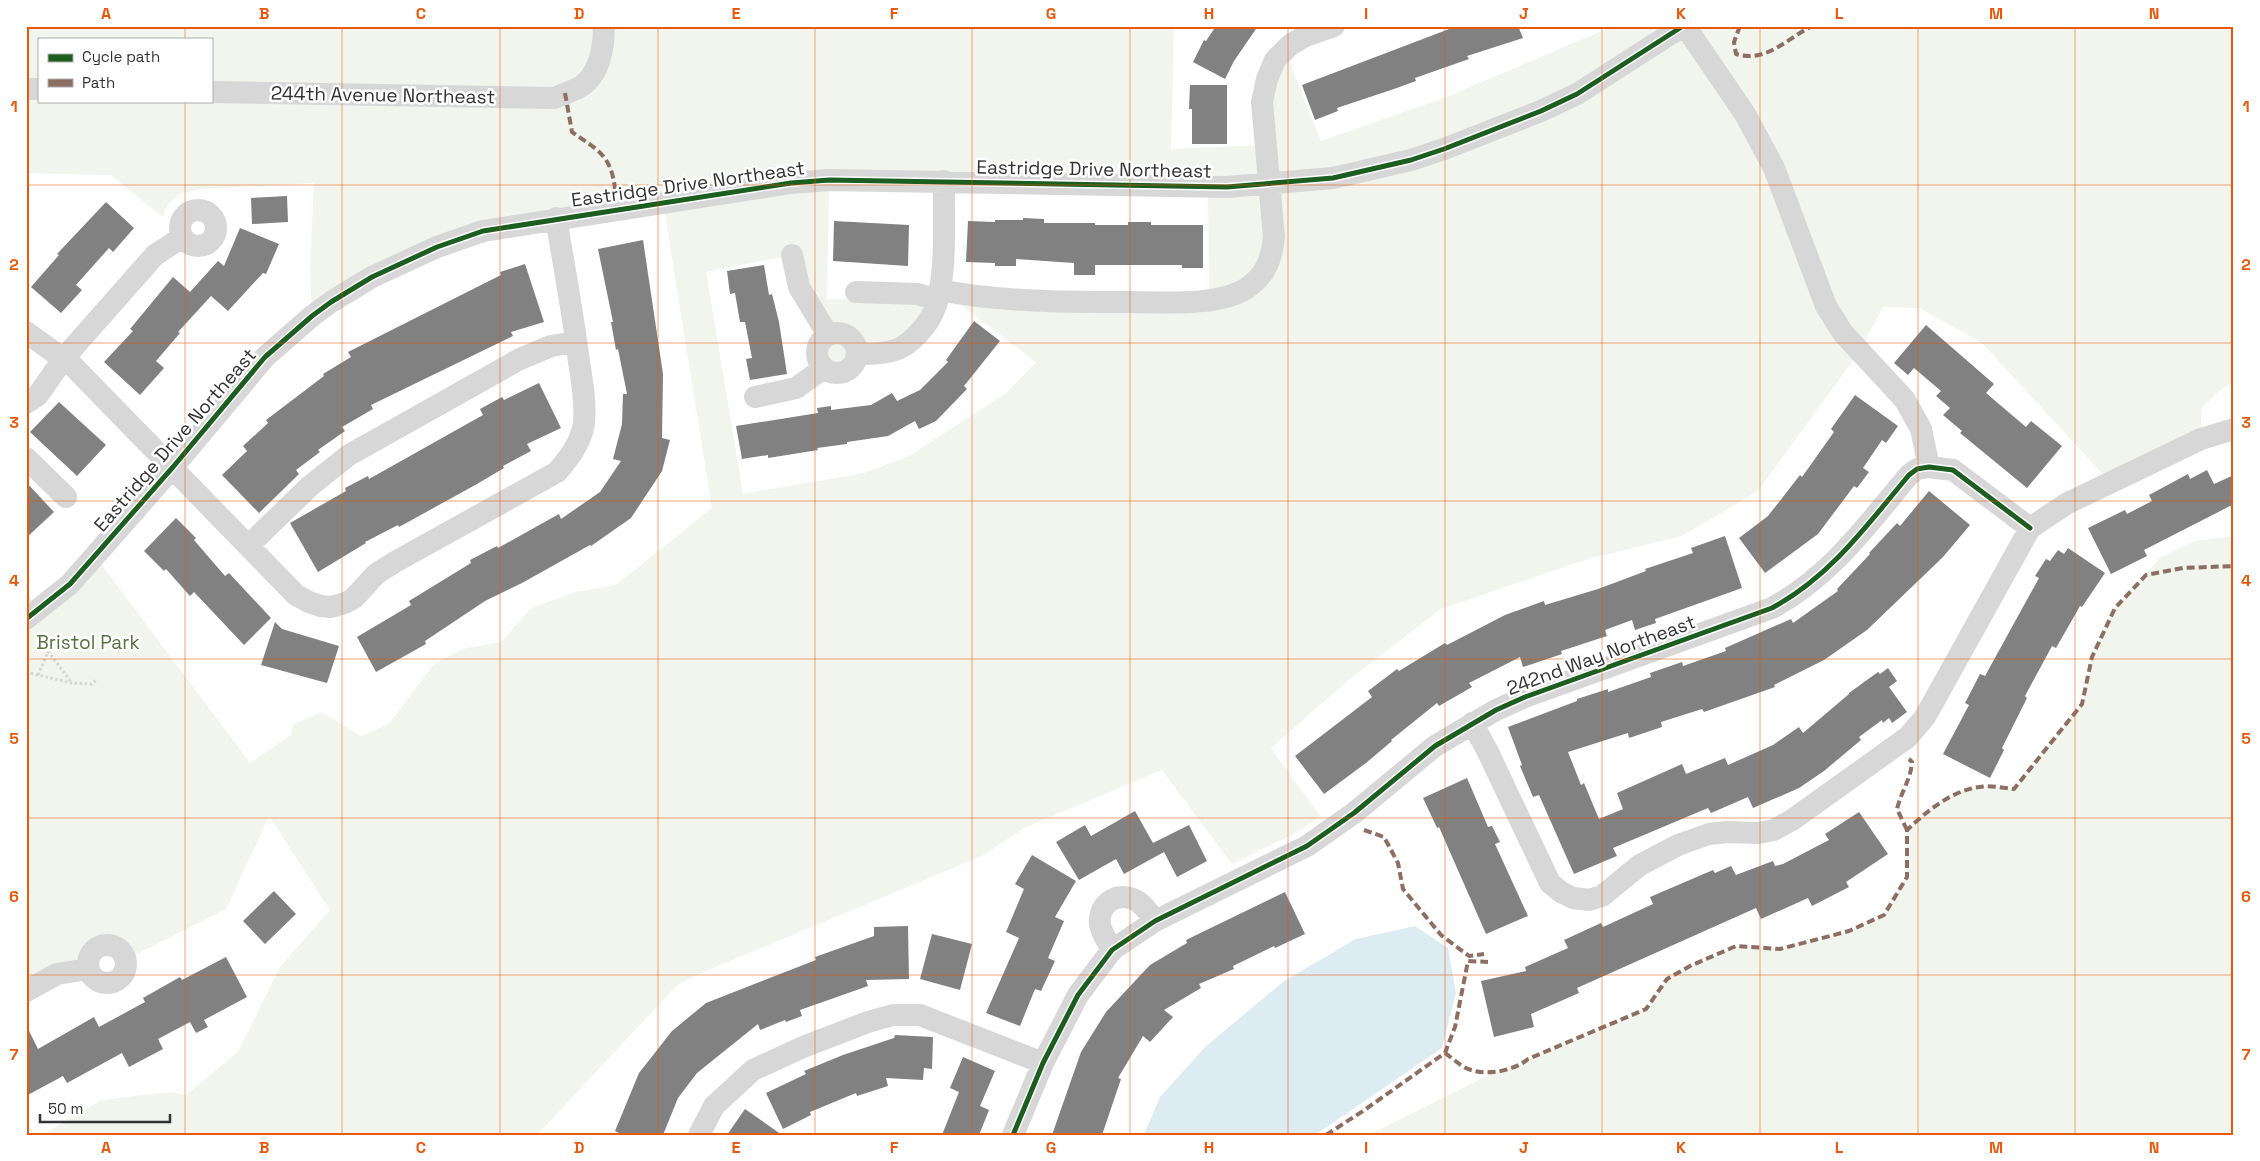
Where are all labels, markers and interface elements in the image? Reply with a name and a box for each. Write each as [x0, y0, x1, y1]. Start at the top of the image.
text: A [101, 3, 111, 24]
text: B [259, 3, 269, 24]
text: C [416, 3, 426, 24]
text: D [574, 3, 584, 24]
text: E [732, 3, 741, 24]
text: F [890, 3, 899, 24]
text: G [1046, 3, 1056, 24]
text: H [1204, 3, 1214, 24]
text: I [1364, 3, 1368, 24]
text: J [1519, 3, 1529, 24]
text: K [1676, 3, 1686, 24]
text: L [1835, 3, 1844, 24]
text: M [1989, 3, 2003, 24]
text: N [2149, 3, 2159, 24]
legend [38, 38, 212, 102]
text: Cycle path [82, 47, 160, 66]
text: Path [82, 73, 115, 92]
street label: 244th Avenue Northeast [271, 81, 495, 109]
text: 1 [10, 96, 18, 117]
text: 1 [2242, 96, 2250, 117]
street label: Eastridge Drive Northeast [976, 154, 1212, 184]
street label: Eastridge Drive Northeast [570, 155, 806, 213]
text: 2 [9, 254, 19, 275]
text: 2 [2241, 254, 2251, 275]
street label: Eastridge Drive Northeast [88, 343, 262, 537]
text: 3 [9, 412, 19, 433]
text: 3 [2241, 412, 2251, 433]
text: 4 [9, 570, 19, 591]
text: 4 [2241, 570, 2251, 591]
street label: 242nd Way Northeast [1503, 609, 1699, 701]
park label: Bristol Park [36, 630, 140, 655]
text: 5 [9, 728, 19, 749]
text: 5 [2241, 728, 2251, 749]
text: 6 [9, 886, 19, 907]
text: 6 [2241, 886, 2251, 907]
text: 7 [10, 1044, 19, 1065]
text: 7 [2242, 1044, 2251, 1065]
scale bar [40, 1091, 170, 1123]
text: 50 m [48, 1099, 83, 1118]
text: A [101, 1137, 111, 1158]
text: B [259, 1137, 269, 1158]
text: C [416, 1137, 426, 1158]
text: D [574, 1137, 584, 1158]
text: E [732, 1137, 741, 1158]
text: F [890, 1137, 899, 1158]
text: G [1046, 1137, 1056, 1158]
text: H [1204, 1137, 1214, 1158]
text: I [1364, 1137, 1368, 1158]
text: J [1519, 1137, 1529, 1158]
text: K [1676, 1137, 1686, 1158]
text: L [1835, 1137, 1844, 1158]
text: M [1989, 1137, 2003, 1158]
text: N [2149, 1137, 2159, 1158]

